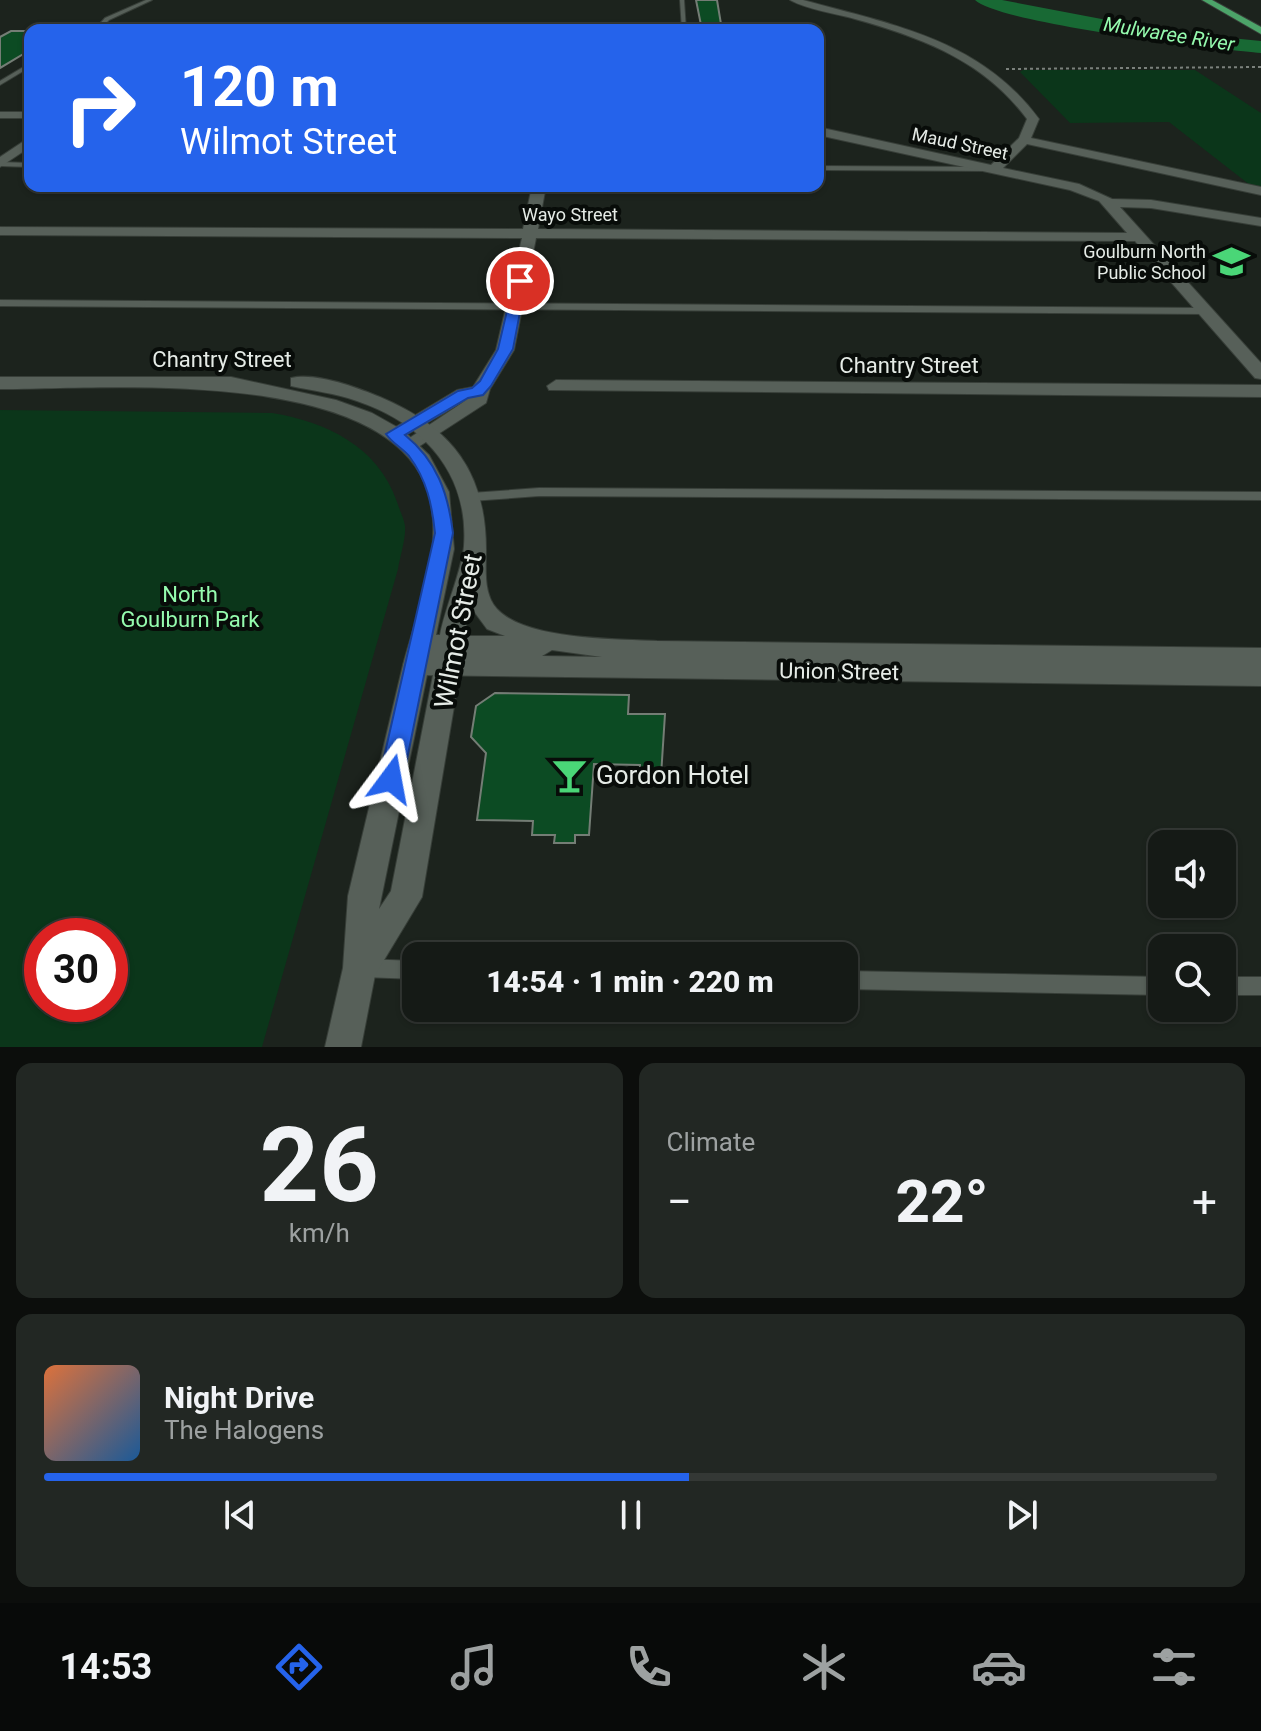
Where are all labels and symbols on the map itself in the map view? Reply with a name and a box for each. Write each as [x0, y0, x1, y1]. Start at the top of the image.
water label: Mulwaree River [1102, 12, 1238, 56]
street label: Maud Street [910, 123, 1010, 164]
street label: Wayo Street [522, 204, 618, 225]
place label: Goulburn North Public School [1083, 241, 1206, 283]
school or university icon: Goulburn North Public School [1213, 243, 1251, 281]
pin [486, 247, 554, 315]
street label: Chantry Street [152, 347, 292, 372]
street label: Chantry Street [839, 353, 979, 378]
street label: Wilmot Street [428, 551, 488, 711]
park label: North Goulburn Park [121, 582, 260, 632]
street label: Union Street [779, 658, 899, 685]
position arrow [349, 737, 433, 821]
bar icon: Gordon Hotel [551, 756, 589, 794]
place label: Gordon Hotel [596, 760, 749, 790]
speed limit sign: 30 [24, 918, 128, 1022]

